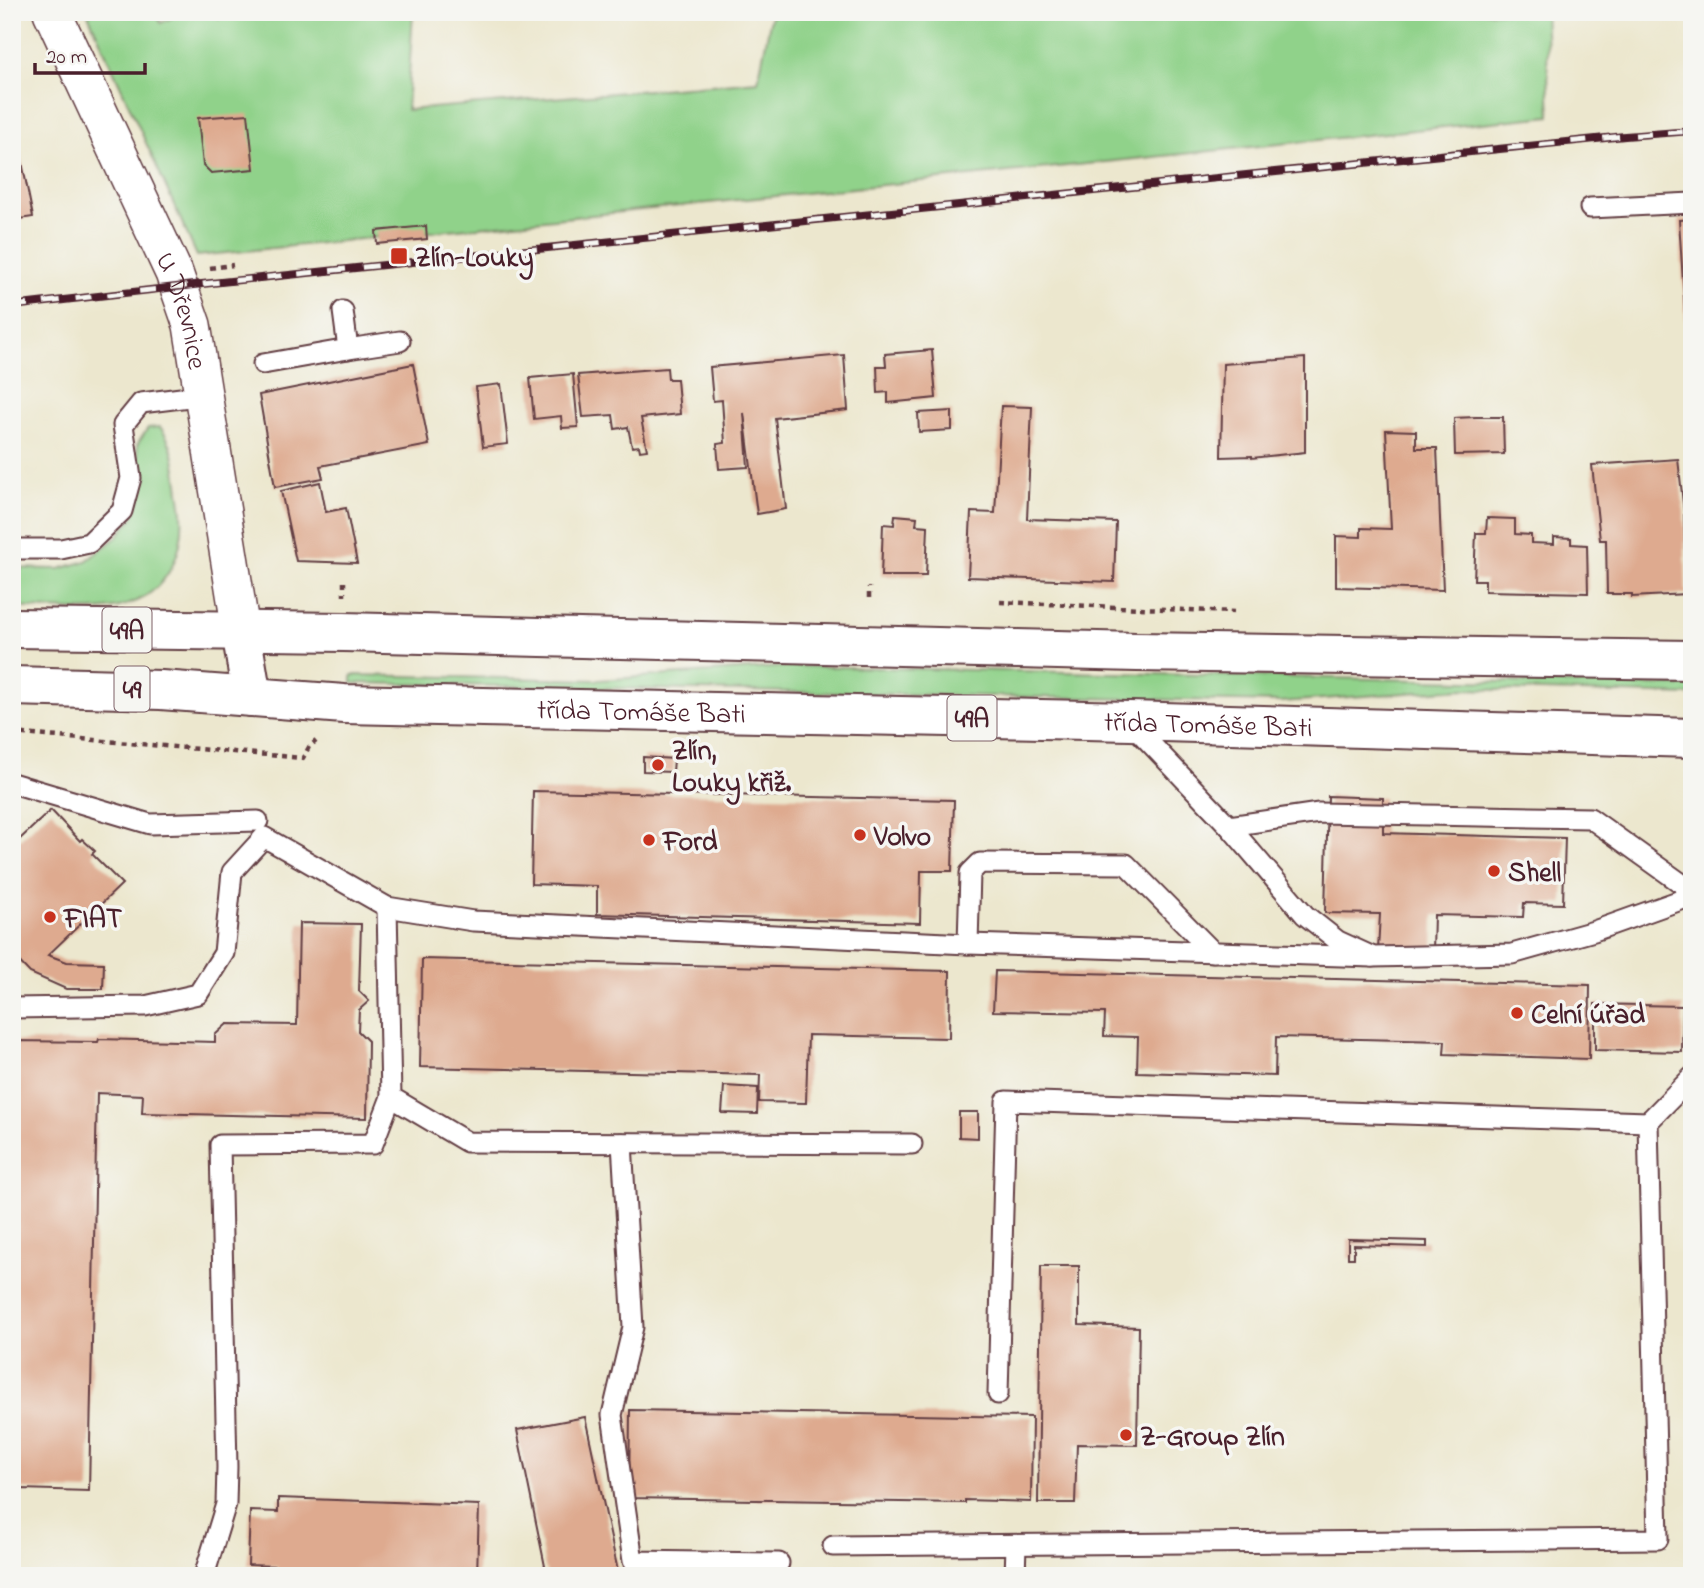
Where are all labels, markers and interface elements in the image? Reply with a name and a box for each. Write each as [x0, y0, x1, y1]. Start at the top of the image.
scale bar [35, 32, 145, 76]
text: 20 m [46, 43, 87, 73]
place label: Zlín-Louky [415, 239, 534, 280]
street label: U Dřevnice [143, 246, 216, 373]
marker: Zlín-Louky [389, 246, 409, 266]
road number: 49A [102, 608, 152, 652]
road number: 49 [114, 666, 150, 712]
street label: třída Tomáše Bati [536, 691, 746, 737]
road number: 49A [948, 696, 996, 740]
street label: třída Tomáše Bati [1103, 703, 1313, 751]
place label: Zlín, Louky křiž. [672, 732, 791, 805]
marker: Zlín, Louky křiž. [650, 757, 666, 773]
place label: Volvo [873, 818, 931, 859]
place label: Ford [661, 823, 718, 864]
marker: Volvo [852, 827, 868, 843]
marker: Ford [641, 832, 657, 848]
place label: Shell [1508, 854, 1562, 895]
marker: Shell [1486, 863, 1502, 879]
place label: FIAT [62, 900, 122, 941]
marker: FIAT [42, 909, 58, 925]
place label: Celní úřad [1531, 996, 1645, 1037]
marker: Celní úřad [1509, 1005, 1525, 1021]
place label: Z-Group Zlín [1140, 1418, 1285, 1459]
marker: Z-Group Zlín [1118, 1427, 1134, 1443]

